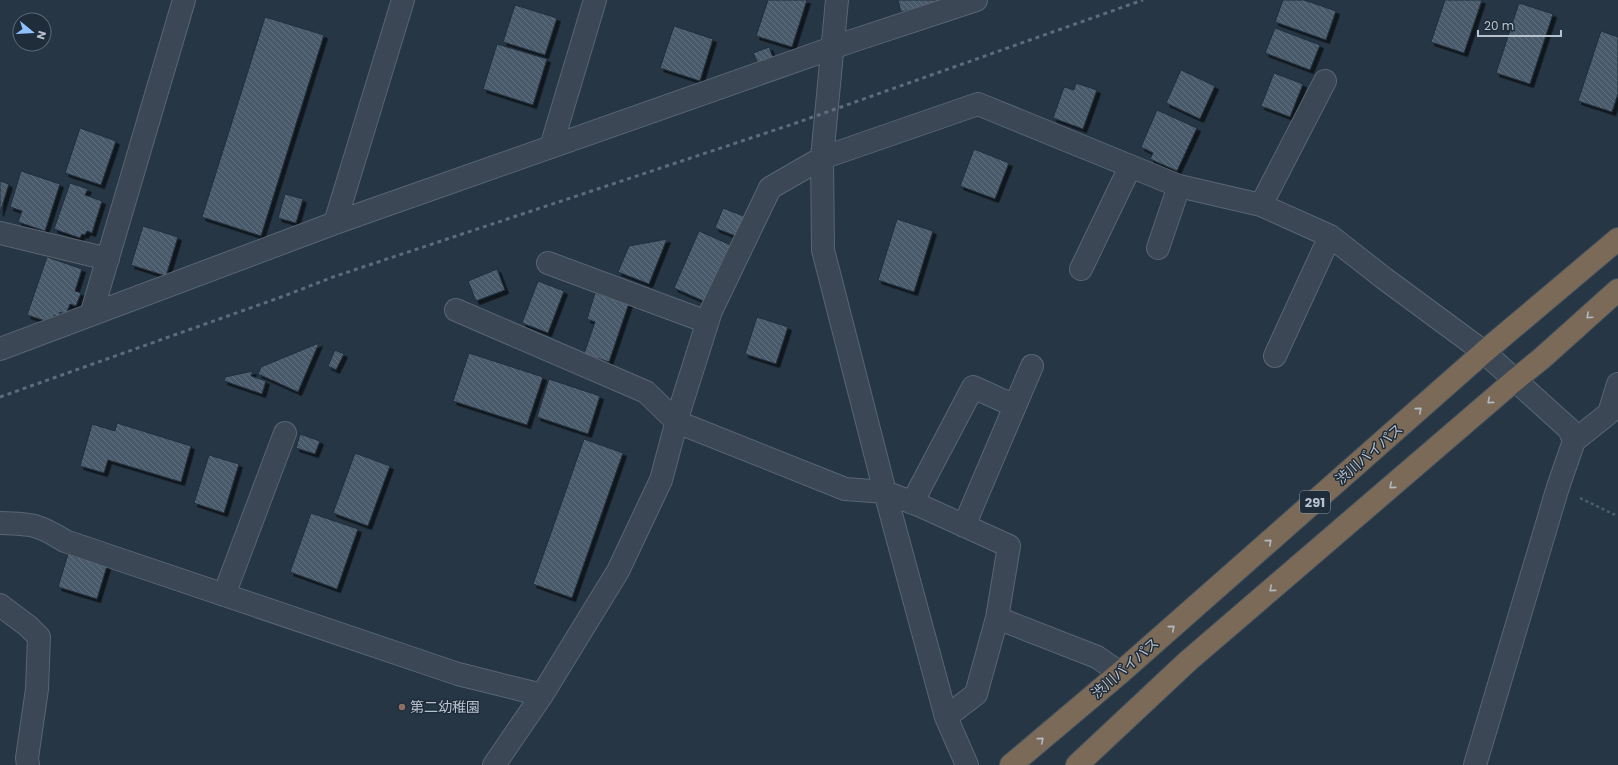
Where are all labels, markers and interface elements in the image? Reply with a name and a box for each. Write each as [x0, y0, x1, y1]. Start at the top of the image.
north arrow [12, 12, 52, 52]
scale bar [1478, 12, 1561, 38]
text: 20 m [1484, 17, 1514, 34]
text: N [33, 29, 50, 42]
one-way arrow [1586, 312, 1594, 319]
one-way arrow [1487, 396, 1495, 403]
one-way arrow [1414, 407, 1422, 414]
street label: 渋川バイパス [1331, 419, 1407, 489]
one-way arrow [1389, 481, 1396, 488]
road number: 291 [1300, 491, 1330, 513]
one-way arrow [1264, 539, 1272, 547]
one-way arrow [1269, 584, 1277, 591]
one-way arrow [1167, 626, 1174, 633]
street label: 渋川バイパス [1087, 633, 1163, 703]
place label: 第二幼稚園 [410, 697, 480, 717]
marker: 第二幼稚園 [397, 702, 407, 712]
one-way arrow [1036, 737, 1044, 744]

